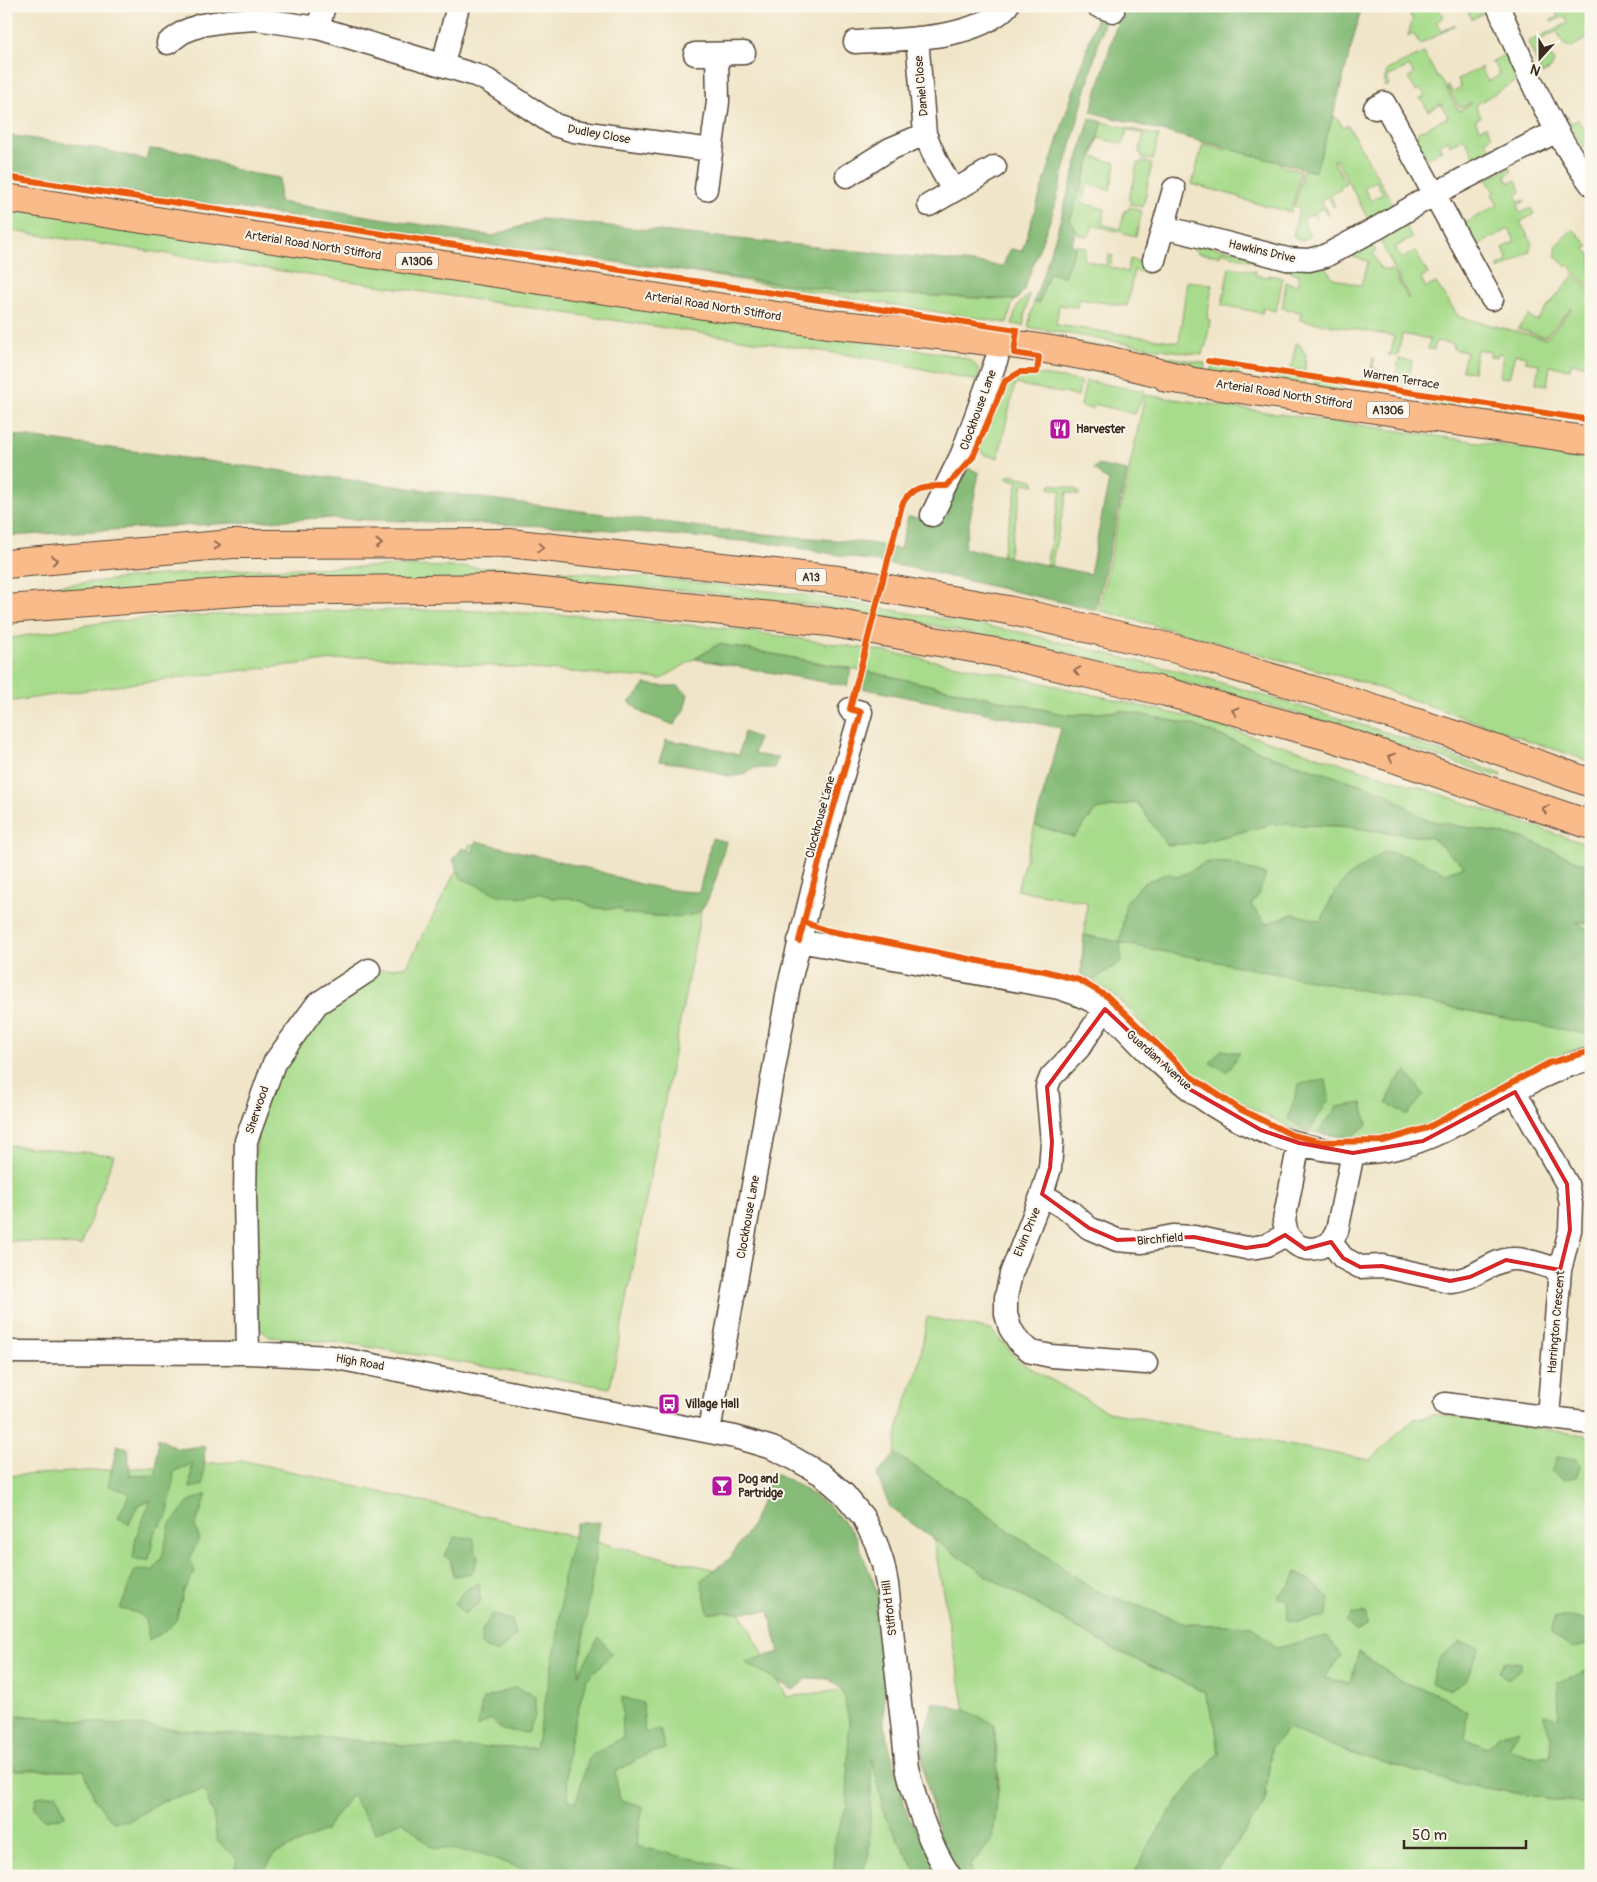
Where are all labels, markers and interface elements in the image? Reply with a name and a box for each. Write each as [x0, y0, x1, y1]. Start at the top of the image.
north arrow [1514, 32, 1564, 82]
street label: Daniel Close [911, 55, 932, 117]
text: N [1528, 60, 1543, 79]
street label: Dudley Close [566, 122, 632, 147]
street label: Arterial Road North Stifford [244, 227, 382, 264]
street label: Hawkins Drive [1227, 236, 1297, 267]
road number: A1306 [396, 252, 438, 270]
street label: Arterial Road North Stifford [644, 288, 782, 325]
street label: Warren Terrace [1362, 366, 1440, 393]
street label: Clockhouse Lane [957, 368, 1000, 452]
street label: Arterial Road North Stifford [1215, 376, 1353, 413]
road number: A1306 [1367, 402, 1409, 418]
restaurant icon: Harvester [1048, 417, 1072, 441]
place label: Harvester [1076, 422, 1126, 437]
one-way arrow [376, 539, 383, 549]
one-way arrow [213, 540, 221, 551]
one-way arrow [538, 541, 546, 552]
one-way arrow [51, 555, 59, 566]
road number: A13 [796, 568, 826, 586]
one-way arrow [1073, 666, 1082, 677]
one-way arrow [1231, 706, 1240, 716]
one-way arrow [1387, 753, 1395, 763]
street label: Clockhouse Lane [802, 774, 839, 860]
one-way arrow [1541, 805, 1549, 815]
street label: Guardian Avenue [1123, 1027, 1195, 1094]
street label: Sherwood [242, 1084, 273, 1136]
street label: Clockhouse Lane [734, 1174, 763, 1260]
street label: Elvin Drive [1011, 1205, 1044, 1259]
street label: Birchfield [1136, 1230, 1184, 1249]
street label: Harrington Crescent [1545, 1270, 1568, 1374]
street label: High Road [334, 1351, 385, 1374]
bus stop icon: Village Hall [657, 1392, 681, 1416]
place label: Village Hall [685, 1397, 739, 1412]
place label: Dog and Partridge [738, 1472, 784, 1501]
bar icon: Dog and Partridge [710, 1474, 734, 1498]
street label: Stifford Hill [879, 1579, 900, 1637]
scale bar [1404, 1817, 1527, 1849]
text: 50 m [1412, 1826, 1447, 1845]

